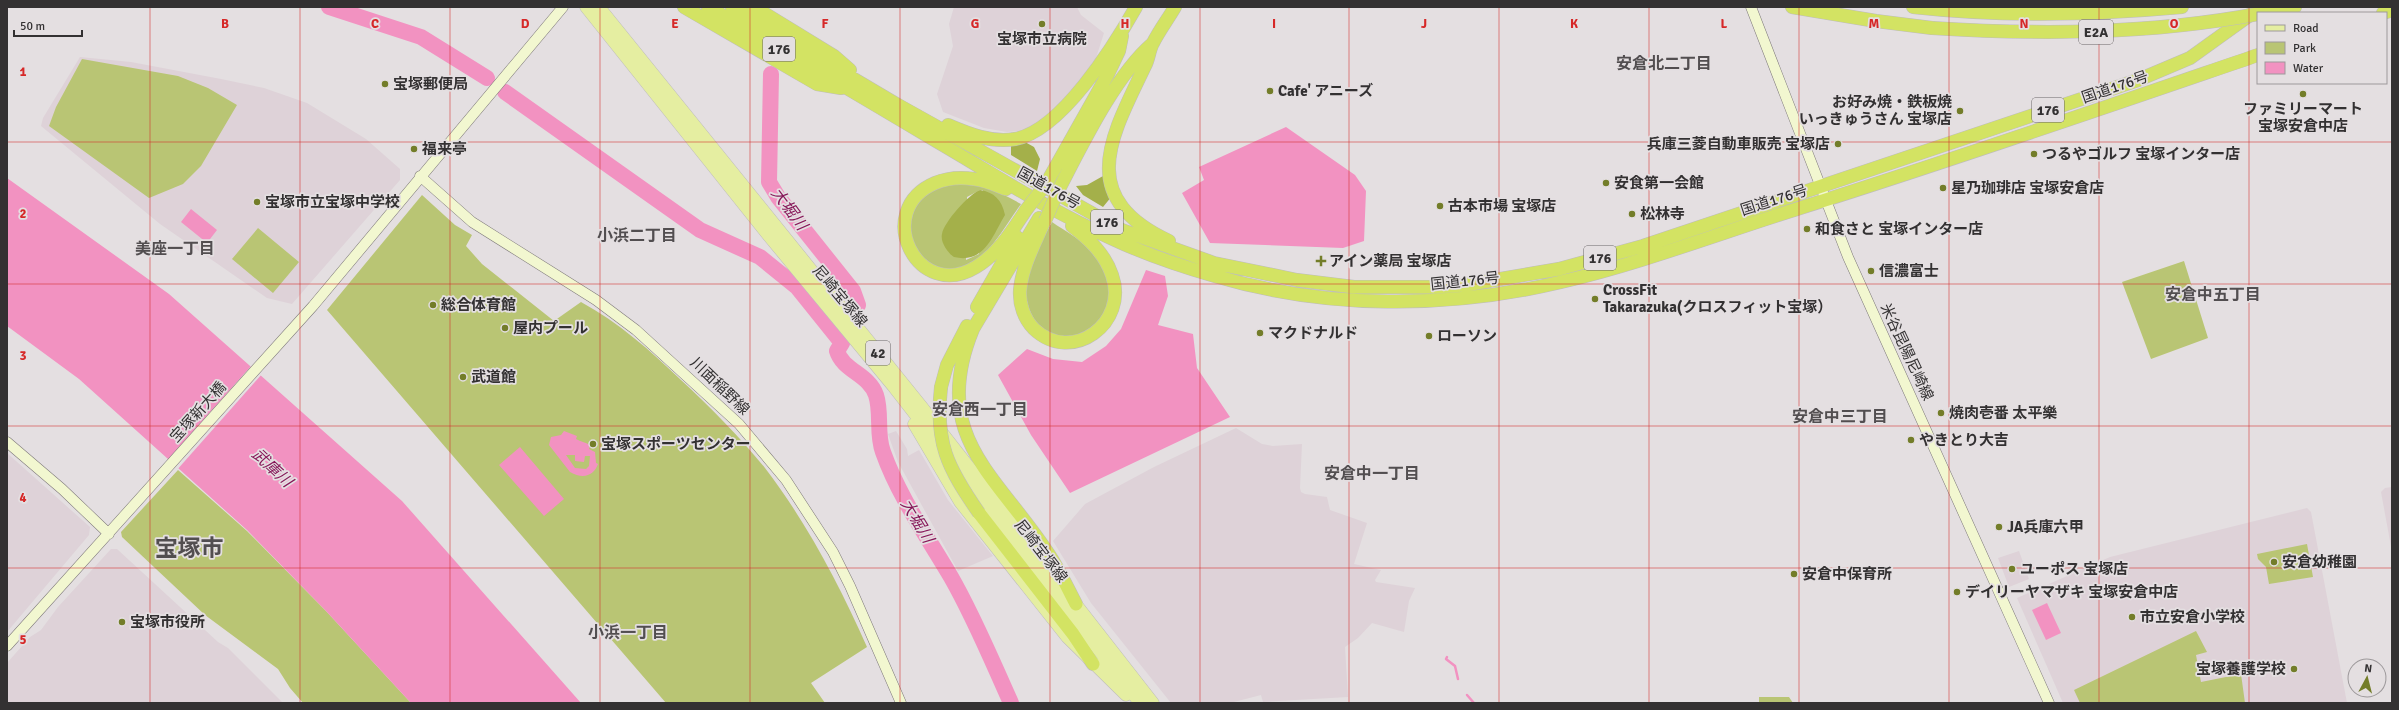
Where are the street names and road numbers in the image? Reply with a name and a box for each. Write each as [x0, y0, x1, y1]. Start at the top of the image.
road number: E2A [2079, 20, 2113, 44]
road number: 176 [763, 37, 795, 61]
street label: 国道176号 [2079, 67, 2151, 107]
road number: 176 [2032, 98, 2064, 122]
street label: 国道176号 [1014, 163, 1084, 213]
street label: 国道176号 [1738, 181, 1810, 219]
road number: 176 [1091, 210, 1123, 234]
road number: 176 [1584, 246, 1616, 270]
street label: 尼崎宝塚線 [809, 261, 871, 331]
street label: 国道176号 [1430, 268, 1500, 294]
street label: 米谷昆陽尼崎線 [1877, 301, 1937, 403]
road number: 42 [866, 341, 890, 365]
street label: 川面稲野線 [687, 353, 753, 419]
street label: 宝塚新大橋 [166, 378, 230, 446]
street label: 尼崎宝塚線 [1011, 516, 1071, 586]

